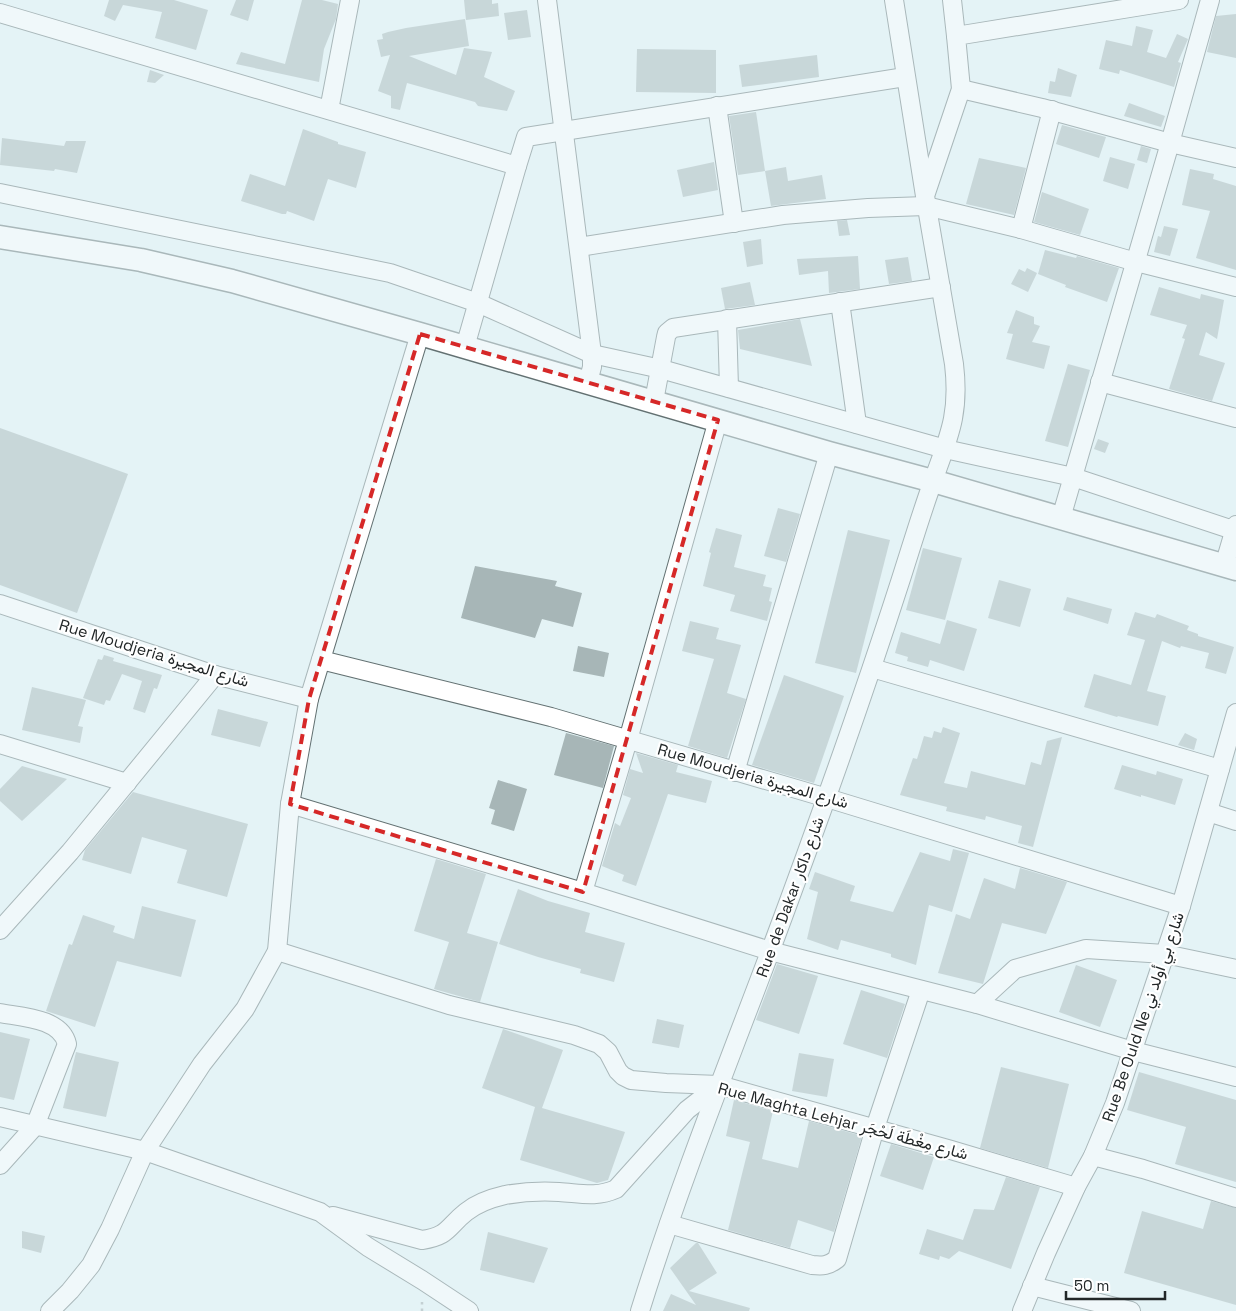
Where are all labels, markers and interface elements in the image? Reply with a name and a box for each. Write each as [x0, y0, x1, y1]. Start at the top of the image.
street label: Rue Moudjeria شارع المجيرة [56, 614, 251, 693]
street label: Rue Moudjeria شارع المجيرة [655, 739, 851, 814]
street label: Rue de Dakar شارع داكار [751, 814, 830, 981]
street label: Rue Be Ould Ne شارع بي أولد ني [1097, 909, 1192, 1126]
street label: Rue Maghta Lehjar شارع مِغْطَة لَحْجَر [715, 1077, 970, 1165]
scale bar [1066, 1268, 1165, 1300]
text: 50 m [1074, 1276, 1109, 1295]

